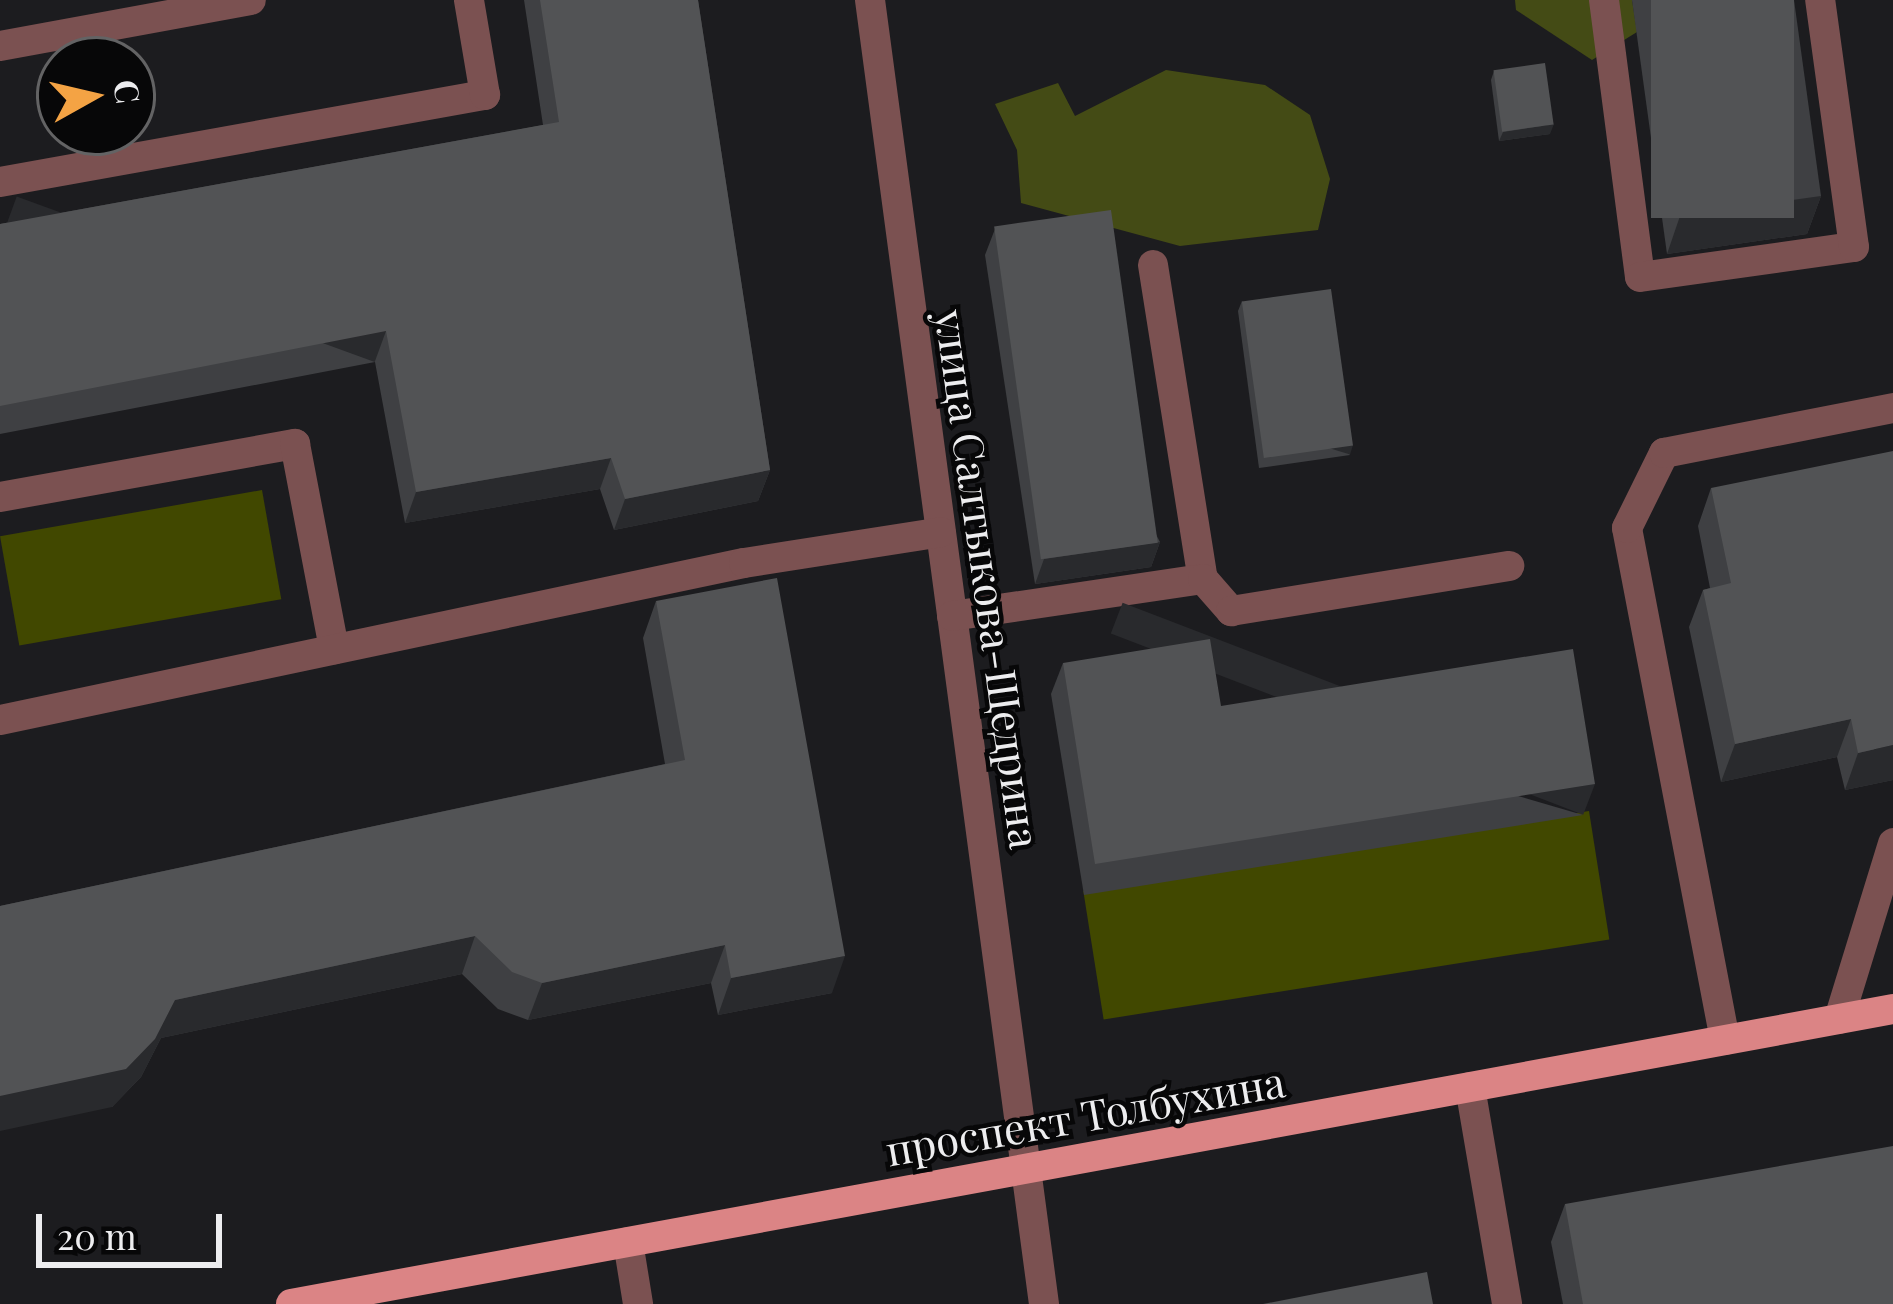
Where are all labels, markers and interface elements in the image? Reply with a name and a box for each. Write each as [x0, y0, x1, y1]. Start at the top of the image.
north arrow [36, 36, 156, 156]
text: С [105, 77, 152, 106]
street label: улица Салтыкова-Щедрина [926, 306, 1052, 852]
street label: проспект Толбухина [882, 1055, 1288, 1175]
scale bar [42, 1190, 228, 1264]
text: 20 m [57, 1211, 137, 1259]

